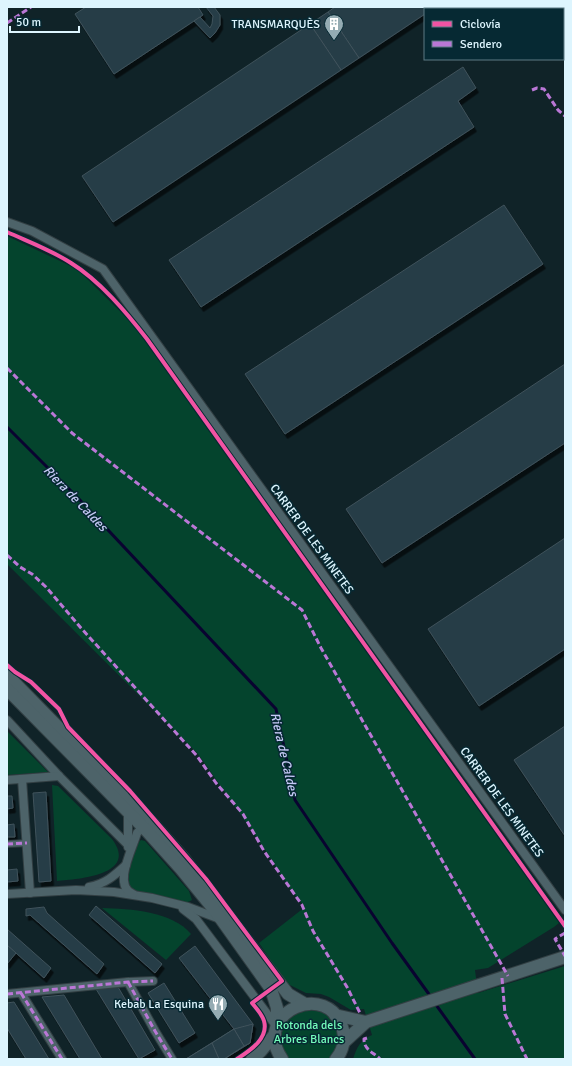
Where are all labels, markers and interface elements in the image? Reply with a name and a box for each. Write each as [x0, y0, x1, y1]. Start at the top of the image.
scale bar [10, 8, 79, 34]
legend [424, 8, 564, 60]
building icon: TRANSMARQUÈS [323, 13, 345, 41]
text: 50 m [16, 15, 41, 30]
place label: TRANSMARQUÈS [232, 17, 320, 32]
text: Ciclovía [460, 17, 501, 32]
text: Sendero [460, 37, 502, 52]
water label: Riera de Caldes [40, 462, 112, 536]
street label: CARRER DE LES MINETES [267, 481, 357, 598]
water label: Riera de Caldes [267, 711, 302, 799]
street label: CARRER DE LES MINETES [457, 744, 547, 861]
restaurant icon: Kebab La Esquina [207, 993, 229, 1021]
place label: Kebab La Esquina [114, 997, 204, 1012]
park label: Rotonda dels Arbres Blancs [274, 1018, 344, 1047]

